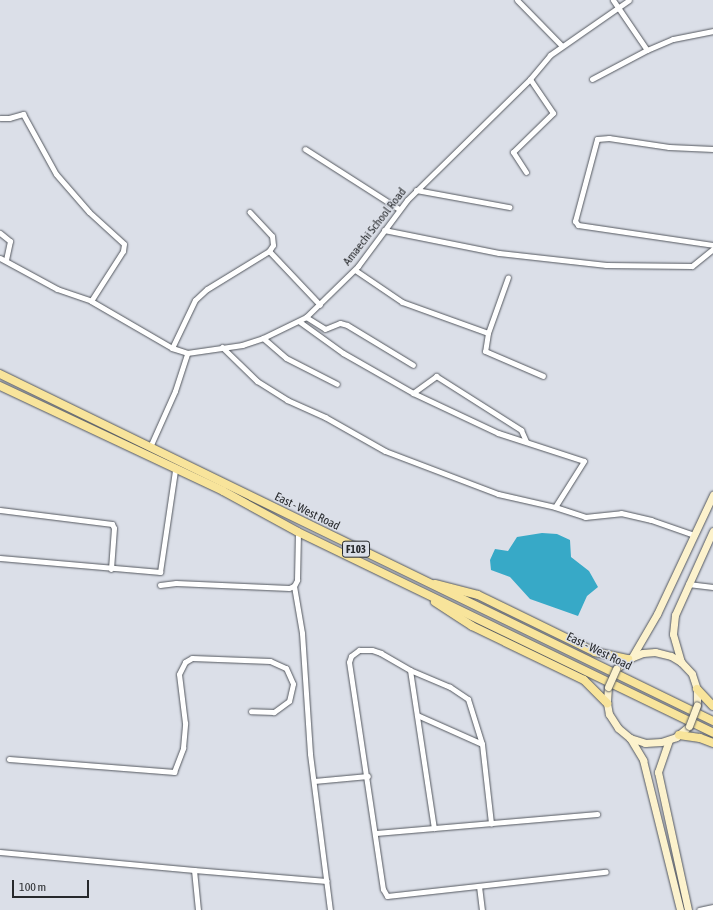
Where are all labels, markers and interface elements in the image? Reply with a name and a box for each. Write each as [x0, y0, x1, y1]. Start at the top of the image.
street label: Amaechi School Road [340, 185, 410, 269]
street label: East - West Road [272, 490, 342, 534]
road number: F103 [342, 540, 370, 558]
street label: East - West Road [564, 630, 634, 674]
scale bar [14, 872, 91, 898]
text: 100 m [19, 880, 46, 894]

